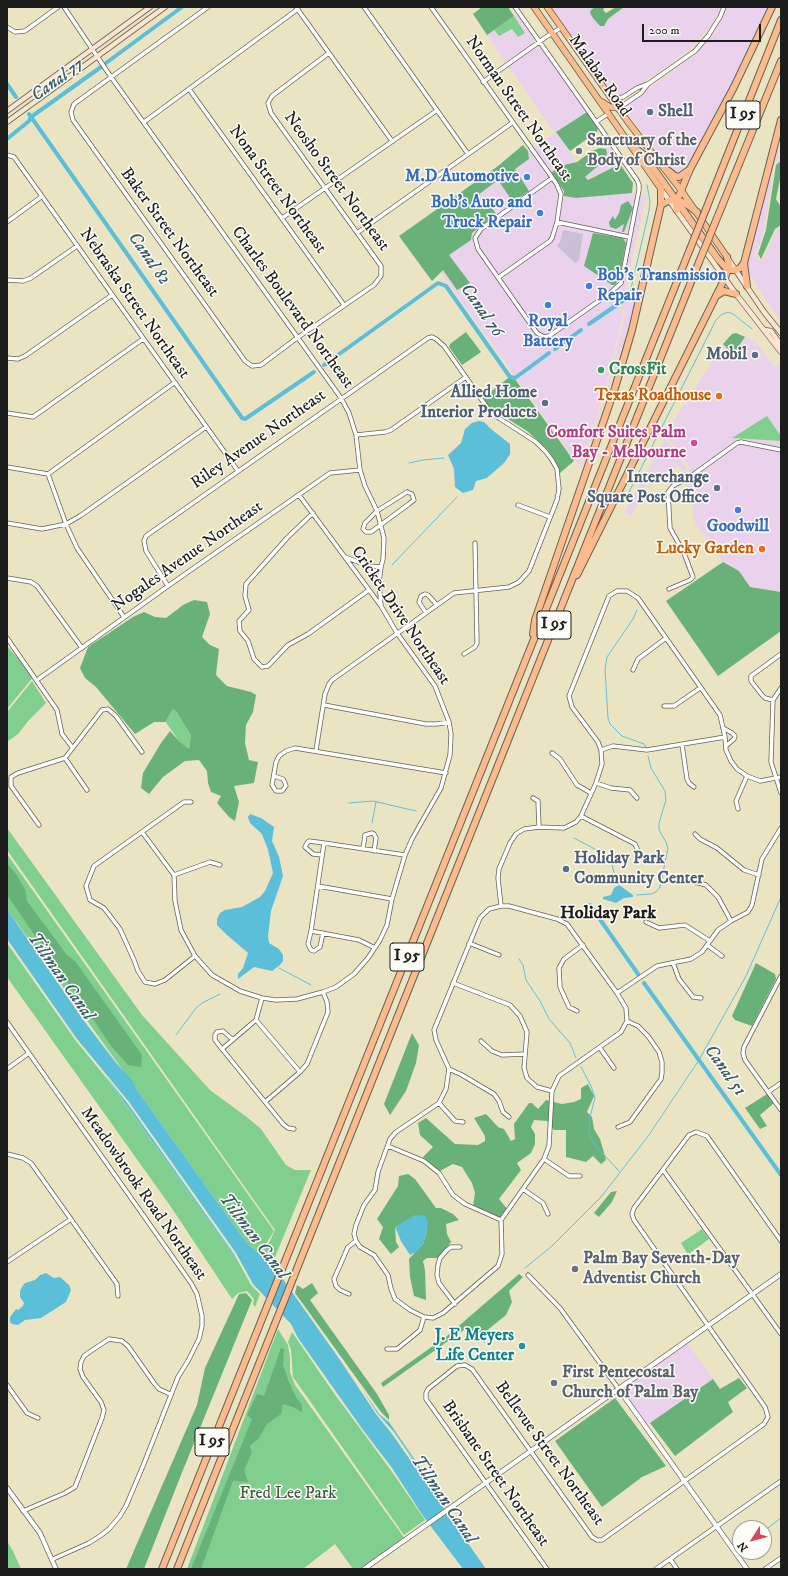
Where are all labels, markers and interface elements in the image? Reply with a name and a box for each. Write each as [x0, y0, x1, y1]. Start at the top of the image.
scale bar [644, 16, 763, 42]
text: 200 m [649, 23, 679, 38]
street label: Malabar Road [563, 31, 635, 121]
street label: Norman Street Northeast [460, 33, 576, 185]
water label: Canal 77 [28, 55, 88, 107]
road number: I 95 [726, 101, 760, 129]
place label: Shell [658, 102, 693, 122]
marker: Shell [645, 107, 655, 117]
street label: Neosho Street Northeast [279, 108, 393, 256]
street label: Nona Street Northeast [224, 122, 330, 258]
place label: Sanctuary of the Body of Christ [587, 131, 697, 171]
marker: Sanctuary of the Body of Christ [574, 146, 584, 156]
street label: Baker Street Northeast [115, 164, 223, 302]
place label: M.D Automotive [405, 167, 519, 187]
marker: M.D Automotive [522, 172, 532, 182]
place label: Bob's Auto and Truck Repair [431, 193, 532, 233]
marker: Bob's Auto and Truck Repair [535, 208, 545, 218]
street label: Charles Boulevard Northeast [226, 223, 358, 393]
street label: Nebraska Street Northeast [74, 225, 194, 383]
water label: Canal 82 [122, 229, 174, 289]
place label: Bob's Transmission Repair [597, 266, 727, 306]
water label: Canal 76 [455, 280, 507, 342]
marker: Bob's Transmission Repair [584, 281, 594, 291]
marker: Royal Battery [543, 300, 553, 310]
place label: Royal Battery [523, 312, 573, 352]
place label: Mobil [706, 345, 747, 365]
marker: Mobil [750, 350, 760, 360]
place label: CrossFit [609, 360, 666, 380]
marker: CrossFit [596, 365, 606, 375]
place label: Allied Home Interior Products [420, 383, 537, 423]
street label: Riley Avenue Northeast [188, 386, 330, 494]
place label: Texas Roadhouse [595, 386, 711, 406]
marker: Texas Roadhouse [714, 391, 724, 401]
marker: Allied Home Interior Products [540, 398, 550, 408]
place label: Comfort Suites Palm Bay - Melbourne [546, 423, 686, 463]
marker: Comfort Suites Palm Bay - Melbourne [689, 438, 699, 448]
place label: Interchange Square Post Office [587, 468, 709, 508]
marker: Interchange Square Post Office [712, 483, 722, 493]
street label: Nogales Avenue Northeast [109, 497, 267, 617]
marker: Goodwill [733, 505, 743, 515]
place label: Goodwill [707, 517, 769, 537]
place label: Lucky Garden [656, 539, 754, 559]
street label: Cricket Drive Northeast [346, 543, 454, 689]
marker: Lucky Garden [757, 544, 767, 554]
road number: I 95 [537, 611, 571, 639]
place label: Holiday Park Community Center [574, 849, 704, 889]
marker: Holiday Park Community Center [561, 864, 571, 874]
district label: Holiday Park [560, 903, 656, 925]
water label: Tillman Canal [22, 929, 98, 1025]
road number: I 95 [390, 943, 424, 971]
water label: Canal 51 [699, 1041, 749, 1101]
street label: Meadowbrook Road Northeast [75, 1104, 211, 1284]
water label: Tillman Canal [214, 1190, 292, 1284]
place label: Palm Bay Seventh-Day Adventist Church [583, 1249, 740, 1289]
marker: Palm Bay Seventh-Day Adventist Church [570, 1264, 580, 1274]
place label: J. E Meyers Life Center [435, 1326, 514, 1366]
marker: J. E Meyers Life Center [517, 1341, 527, 1351]
place label: First Pentecostal Church of Palm Bay [562, 1363, 698, 1403]
street label: Bellevue Street Northeast [490, 1378, 608, 1530]
marker: First Pentecostal Church of Palm Bay [549, 1378, 559, 1388]
street label: Brisbane Street Northeast [437, 1397, 553, 1551]
road number: I 95 [195, 1428, 229, 1456]
water label: Tillman Canal [405, 1452, 481, 1548]
park label: Fred Lee Park [240, 1484, 336, 1504]
north arrow [732, 1520, 772, 1560]
text: N [735, 1539, 751, 1554]

